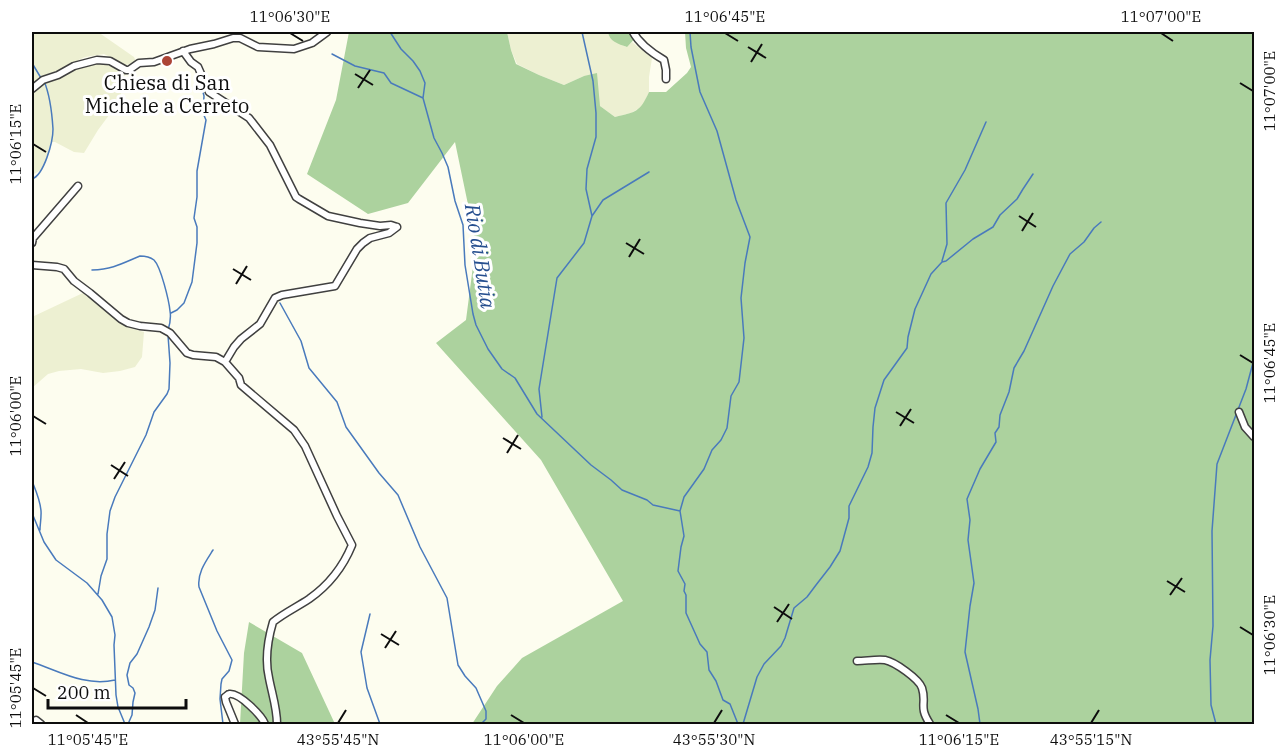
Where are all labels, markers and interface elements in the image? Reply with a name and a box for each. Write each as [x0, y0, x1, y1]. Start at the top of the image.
text: 11°06'30"E [250, 7, 330, 26]
text: 11°06'45"E [685, 7, 765, 26]
text: 11°07'00"E [1121, 7, 1201, 26]
text: 11°07'00"E [1260, 51, 1279, 131]
marker: Chiesa di San Michele a Cerreto [160, 54, 174, 68]
place label: Chiesa di San Michele a Cerreto [85, 69, 249, 119]
text: 11°06'15"E [6, 104, 25, 184]
water label: Rio di Butia [459, 200, 503, 311]
text: 11°06'45"E [1260, 323, 1279, 403]
text: 11°06'00"E [6, 376, 25, 456]
text: 11°06'30"E [1260, 595, 1279, 675]
text: 11°05'45"E [6, 648, 25, 728]
scale bar [48, 672, 186, 710]
text: 200 m [57, 681, 111, 704]
text: 11°05'45"E [48, 730, 128, 749]
text: 43°55'45"N [297, 730, 379, 749]
text: 11°06'00"E [484, 730, 564, 749]
text: 43°55'30"N [673, 730, 755, 749]
text: 11°06'15"E [919, 730, 999, 749]
text: 43°55'15"N [1050, 730, 1132, 749]

